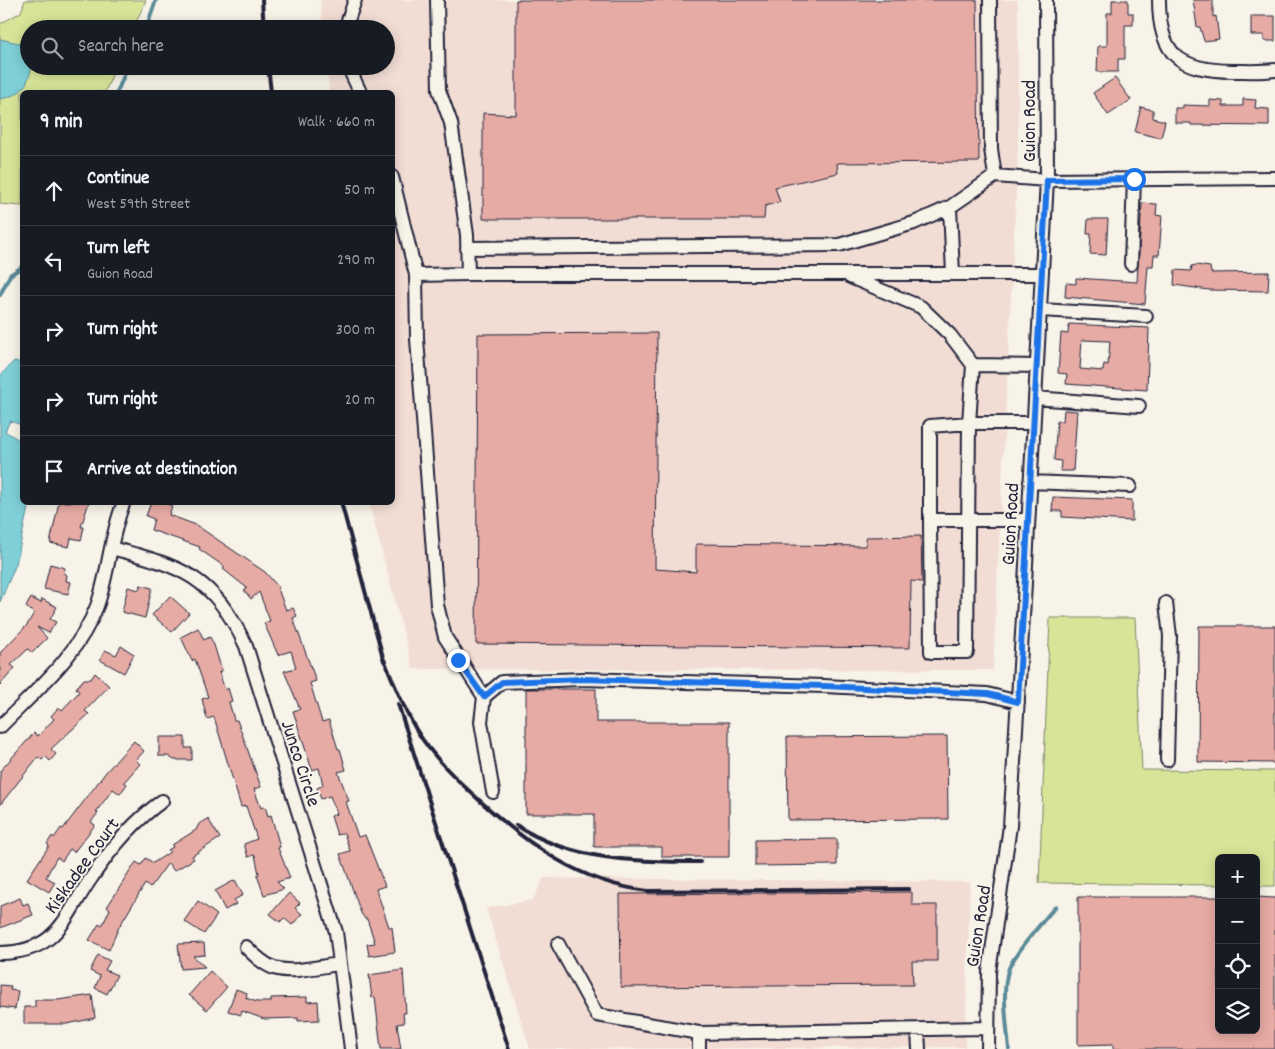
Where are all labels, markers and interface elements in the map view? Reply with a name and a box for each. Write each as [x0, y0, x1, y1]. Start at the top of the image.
search box [20, 20, 395, 75]
icon: search [38, 34, 66, 62]
text: Search here [78, 34, 164, 61]
street label: Guion Road [1017, 80, 1045, 162]
text: 9 min [40, 108, 82, 138]
text: Walk · 660 m [298, 111, 375, 134]
text: Continue [87, 166, 149, 193]
route start [1123, 168, 1146, 191]
icon: ahead [40, 177, 68, 205]
text: 50 m [344, 179, 375, 202]
text: West 59th Street [87, 193, 190, 216]
text: Turn left [87, 236, 150, 263]
icon: left [40, 247, 68, 275]
text: 290 m [337, 249, 375, 272]
text: Guion Road [87, 263, 153, 286]
icon: right [40, 317, 68, 345]
text: Turn right [87, 317, 158, 344]
text: 300 m [336, 319, 375, 342]
icon: right [40, 387, 68, 415]
text: Turn right [87, 387, 158, 414]
text: 20 m [345, 389, 375, 412]
icon: arrive [40, 457, 68, 485]
text: Arrive at destination [87, 457, 237, 484]
street label: Guion Road [996, 482, 1028, 566]
route end [447, 649, 470, 672]
street label: Junco Circle [272, 717, 326, 811]
street label: Kiskadee Court [39, 813, 128, 921]
map controls [1215, 854, 1260, 1034]
button: + [1215, 854, 1260, 899]
street label: Guion Road [960, 884, 1000, 969]
button: − [1215, 899, 1260, 944]
button: locate [1215, 944, 1260, 989]
button: layers [1215, 989, 1260, 1034]

